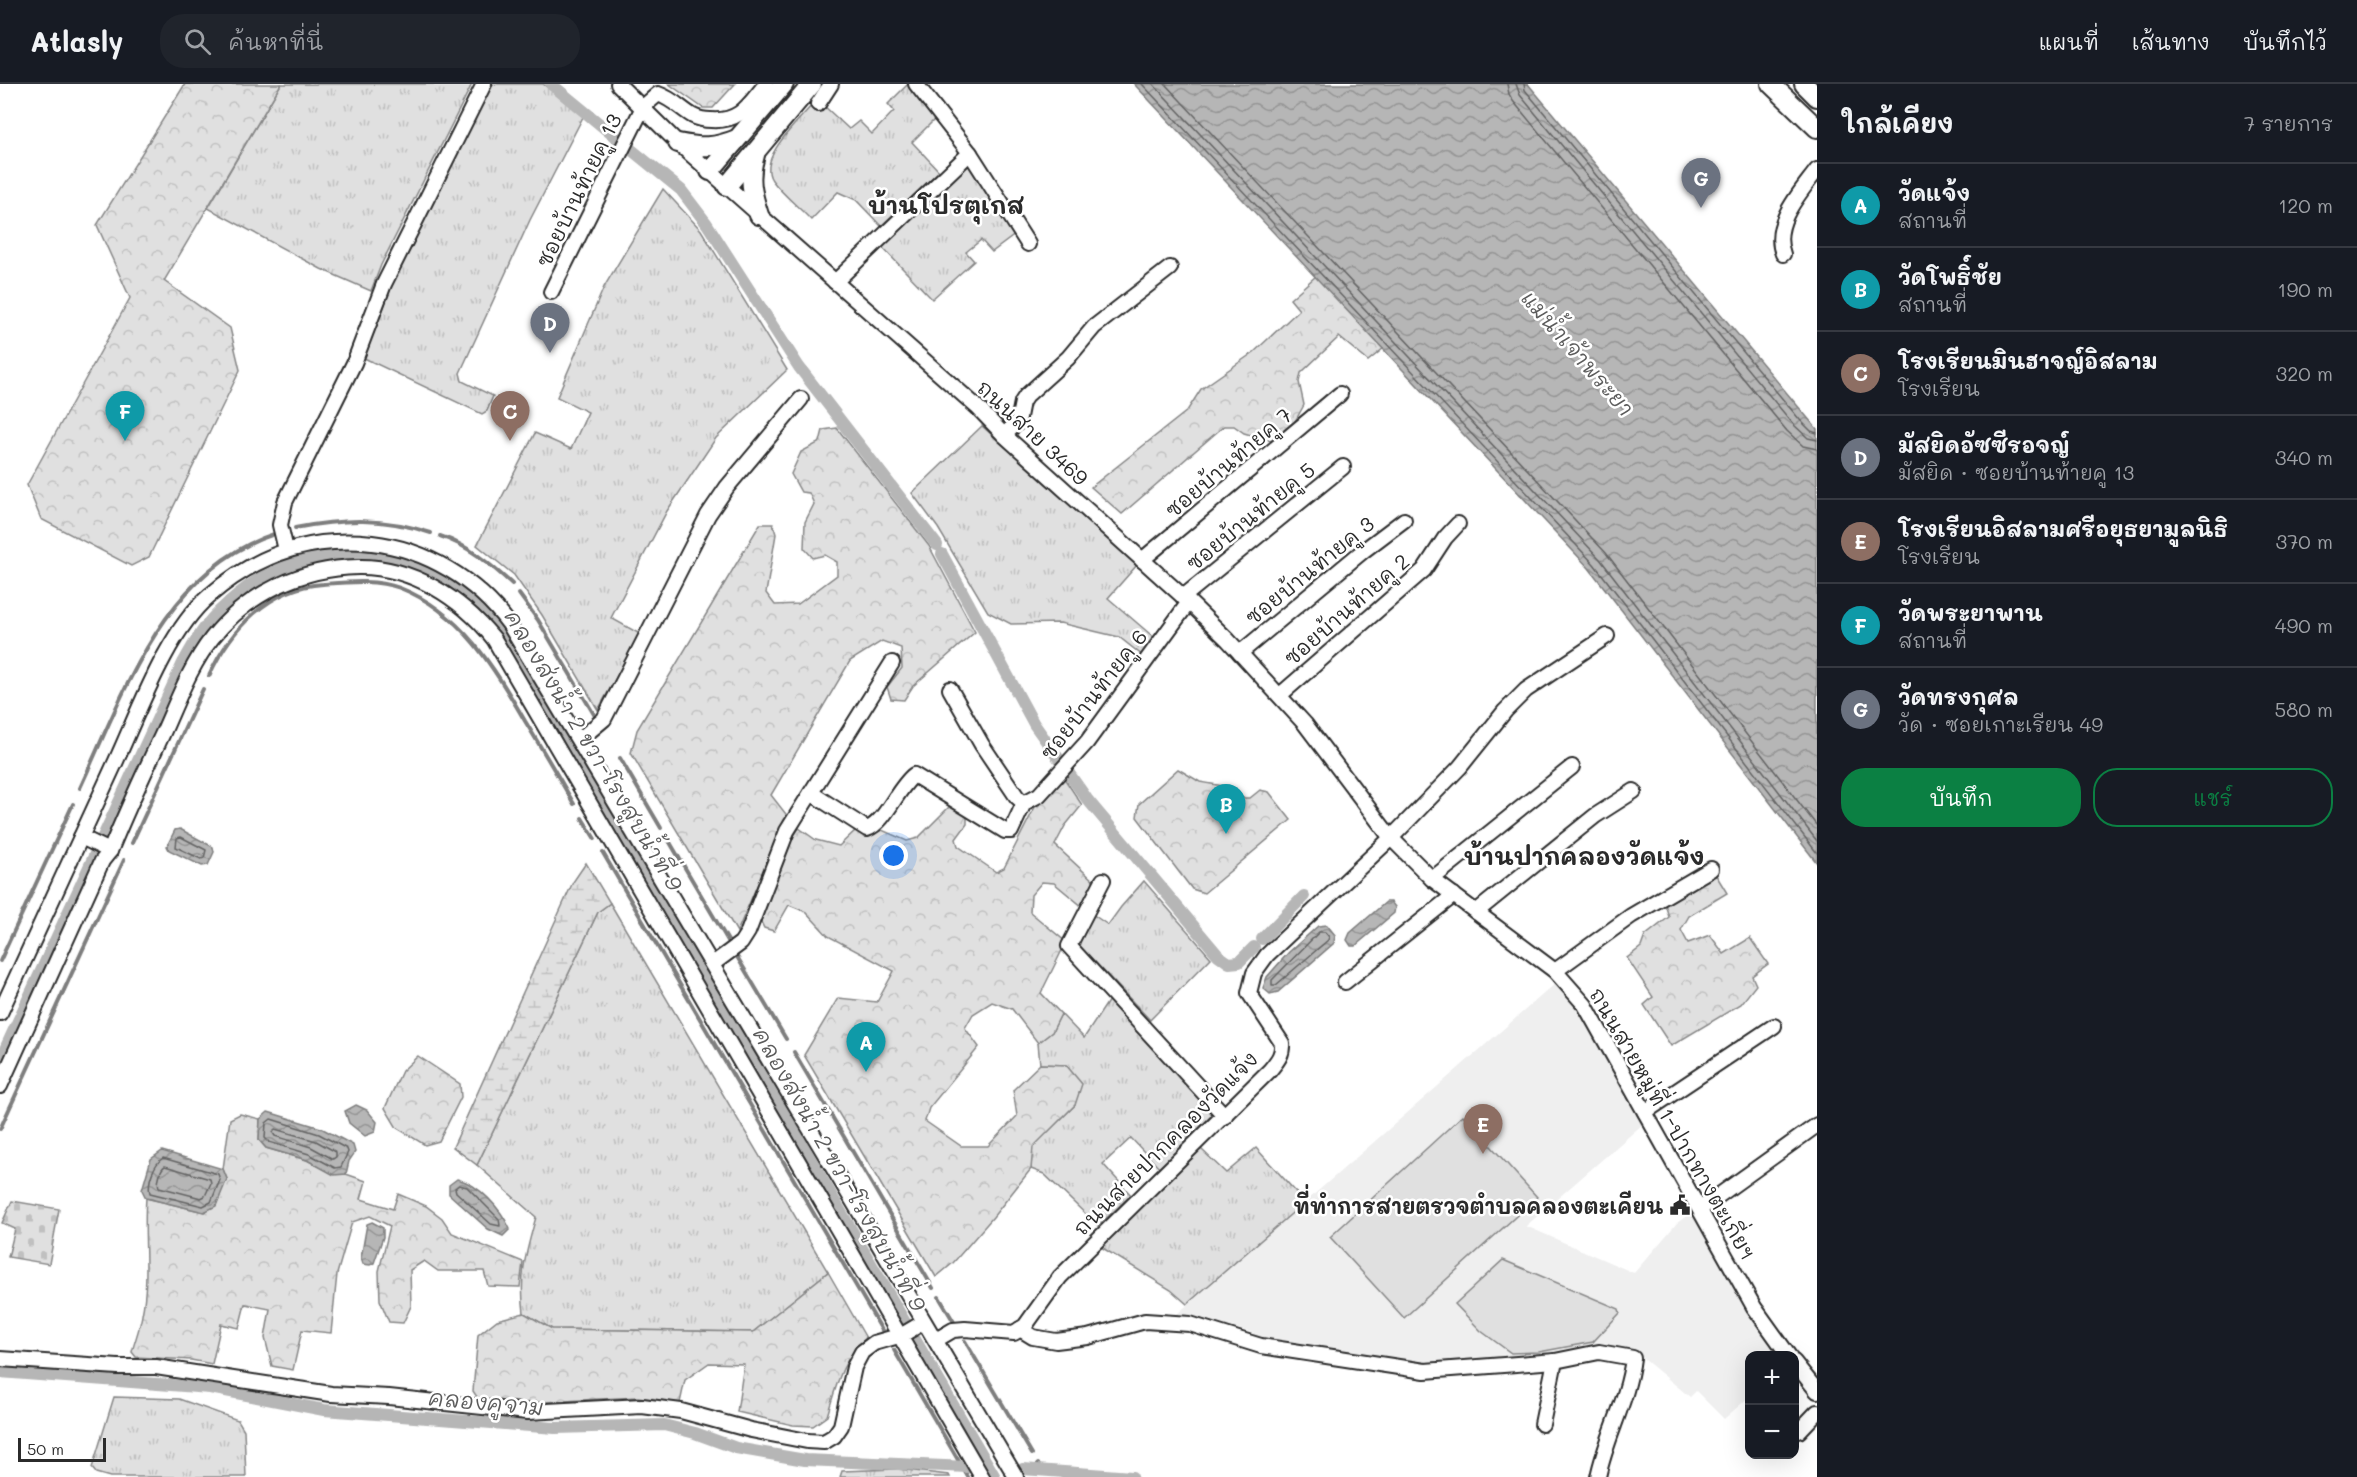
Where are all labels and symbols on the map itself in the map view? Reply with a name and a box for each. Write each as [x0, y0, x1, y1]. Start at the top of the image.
street label: ซอยบ้านท้ายคู 13 [529, 109, 631, 273]
pin: G [1682, 158, 1720, 208]
district label: บ้านโปรตุเกส [868, 189, 1024, 225]
water label: แม่น้ำเจ้าพระยา [1515, 281, 1644, 422]
pin: D [530, 304, 570, 353]
street label: ถนนสาย 3469 [971, 373, 1095, 491]
pin: F [106, 392, 144, 441]
pin: C [490, 392, 530, 441]
street label: ซอยบ้านท้ายคู 7 [1159, 401, 1300, 527]
street label: ซอยบ้านท้ายคู 5 [1180, 456, 1323, 580]
street label: ซอยบ้านท้ายคู 3 [1239, 510, 1382, 634]
street label: ซอยบ้านท้ายคู 2 [1278, 547, 1418, 675]
water label: คลองส่งน้ำ 2 ขวา-โรงสูบน้ำที่ 9 [495, 602, 694, 899]
street label: ซอยบ้านท้ายคู 6 [1034, 623, 1156, 768]
pin: B [1206, 784, 1246, 834]
district label: บ้านปากคลองวัดแจ้ง [1463, 839, 1705, 871]
your location [879, 841, 908, 870]
street label: ถนนสายหมู่ที่ 1-ปากทางตะเกี่ยฯ [1580, 979, 1768, 1266]
water label: คลองส่งน้ำ 2 ขวา-โรงสูบน้ำที่ 9 [743, 1020, 938, 1319]
pin: A [846, 1022, 886, 1072]
street label: ถนนสายปากคลองวัดแจ้ง [1067, 1045, 1263, 1241]
pin: E [1464, 1104, 1502, 1154]
place label: ที่ทำการสายตรวจตำบลคลองตะเคียน [1293, 1183, 1663, 1219]
public building icon: ที่ทำการสายตรวจตำบลคลองตะเคียน [1668, 1193, 1692, 1217]
water label: คลองคูจาม [427, 1383, 545, 1425]
scale bar [18, 1435, 106, 1462]

